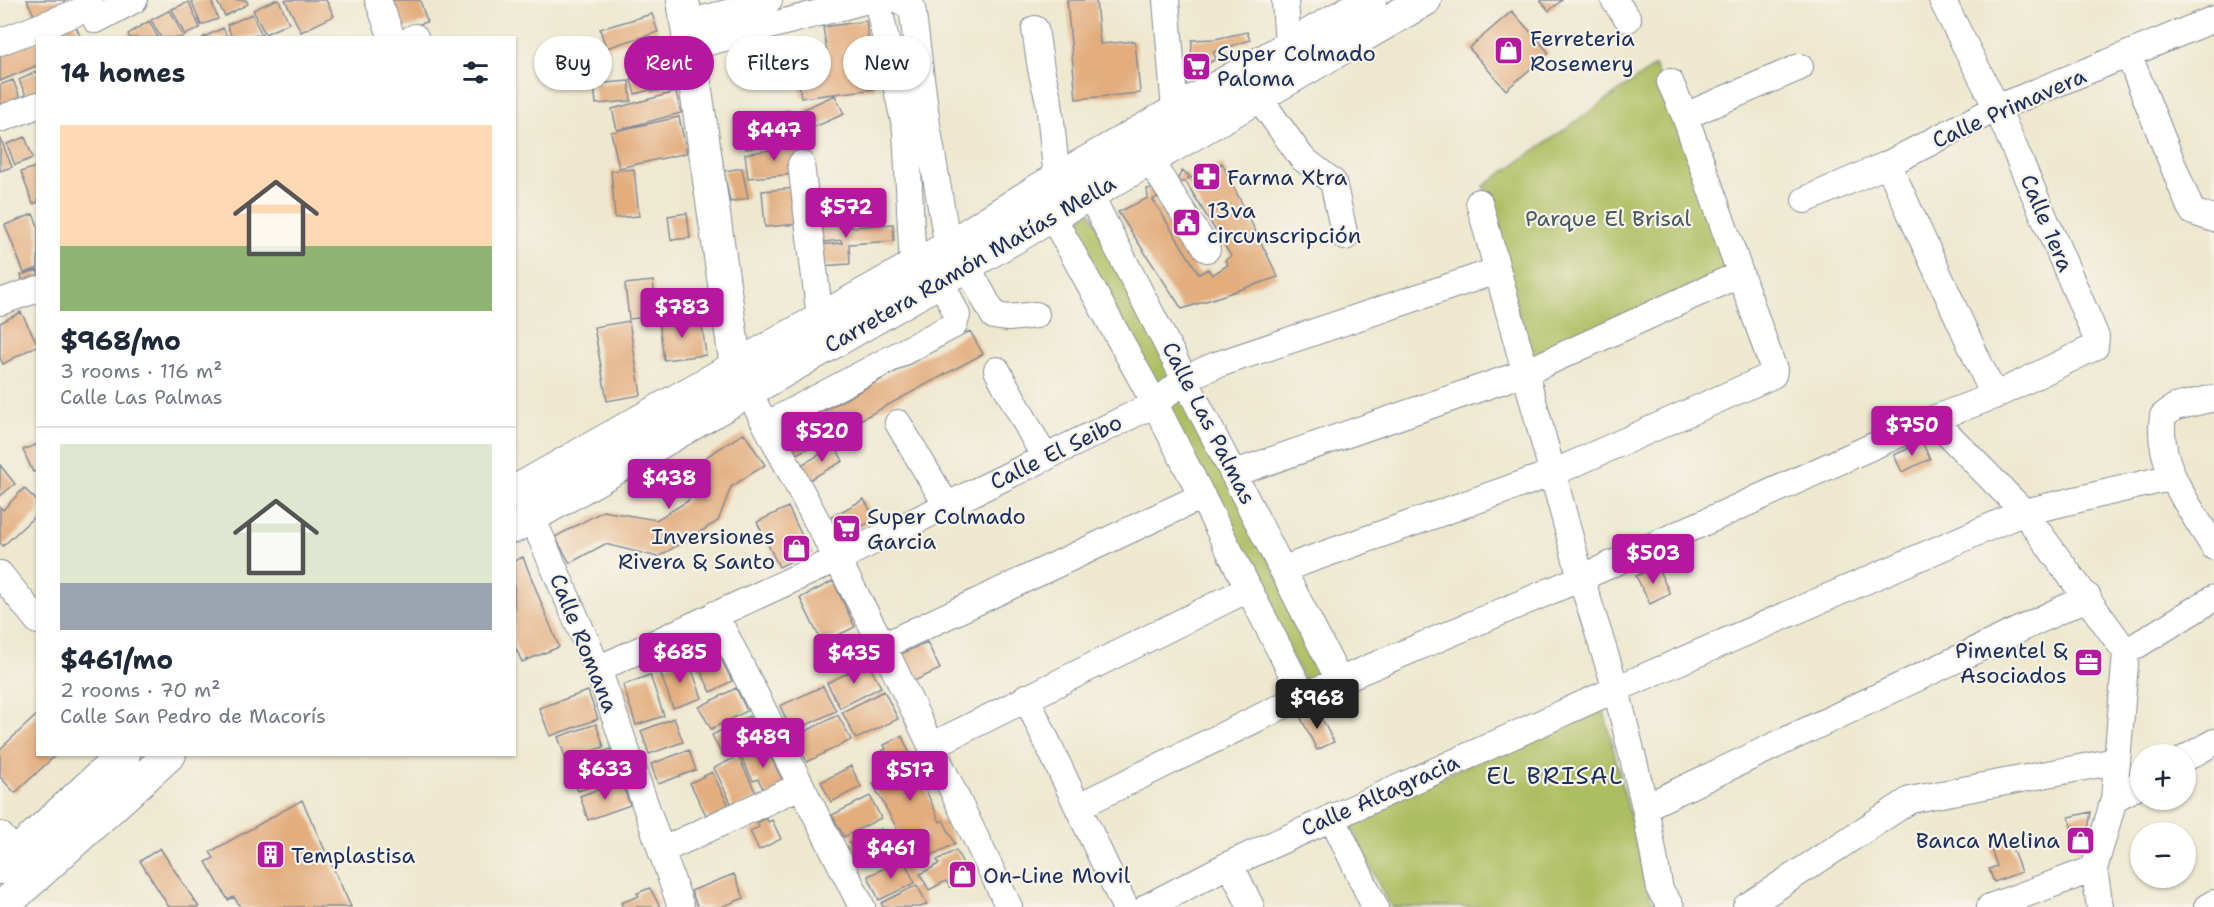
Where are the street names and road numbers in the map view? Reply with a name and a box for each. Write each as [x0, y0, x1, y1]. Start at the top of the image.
street label: Calle Primavera [1927, 61, 2091, 155]
street label: Carretera Ramón Matías Mella [819, 168, 1121, 360]
street label: Calle 1era [2014, 170, 2081, 276]
street label: Calle Las Palmas [1155, 337, 1263, 509]
street label: Calle El Seibo [985, 407, 1127, 497]
street label: Calle Romana [543, 569, 625, 717]
street label: Calle Altagracia [1296, 747, 1464, 843]

